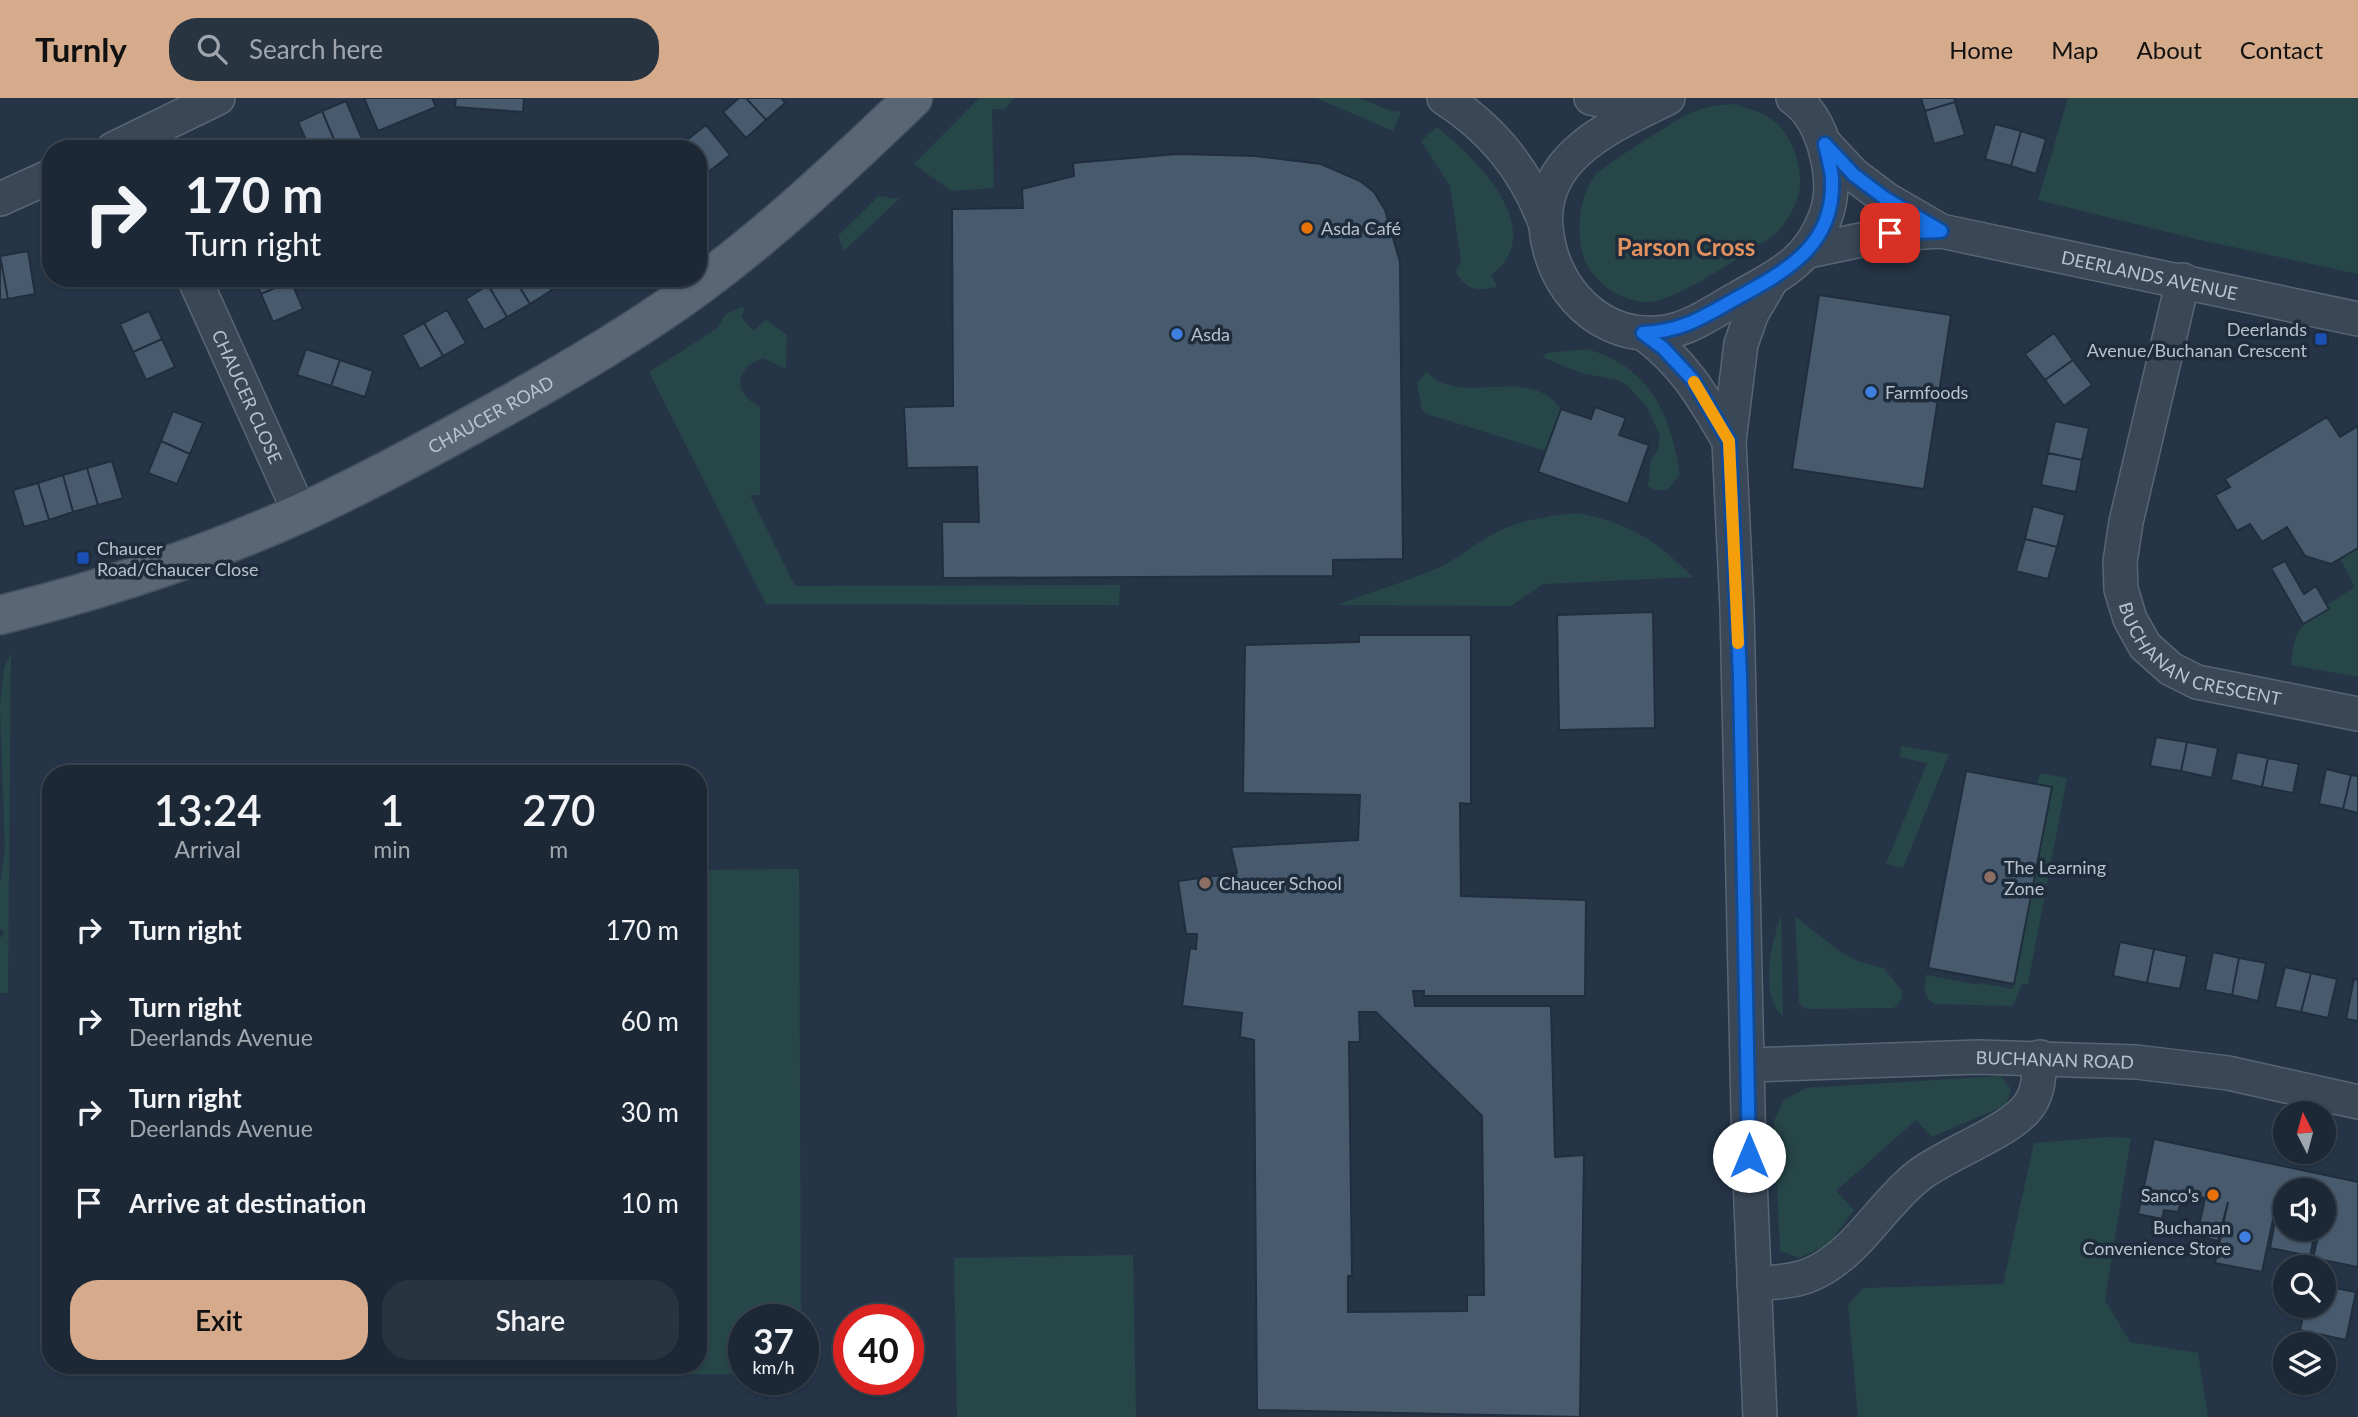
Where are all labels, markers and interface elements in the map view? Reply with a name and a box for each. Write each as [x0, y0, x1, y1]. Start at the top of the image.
search box [169, 18, 659, 81]
text: Turnly [35, 29, 127, 69]
icon: search [193, 30, 231, 68]
text: Search here [249, 33, 383, 65]
text: Home [1949, 35, 2013, 64]
text: Map [2051, 35, 2099, 64]
text: About [2137, 35, 2202, 64]
text: Contact [2240, 35, 2323, 64]
text: 170 m [185, 165, 323, 223]
icon: right [70, 168, 161, 259]
pin [1860, 203, 1920, 263]
icon: arrive [1871, 214, 1909, 252]
place label: Asda Café [1321, 217, 1401, 239]
marker: Asda Café [1299, 220, 1315, 236]
text: Turn right [185, 224, 321, 263]
district label: Parson Cross [1617, 232, 1755, 261]
street label: DEERLANDS AVENUE [2059, 246, 2240, 304]
place label: Deerlands Avenue/Buchanan Crescent [2087, 318, 2308, 361]
place label: Asda [1191, 323, 1230, 345]
street label: CHAUCER CLOSE [208, 326, 287, 467]
marker: Asda [1169, 326, 1185, 342]
marker: Deerlands Avenue/Buchanan Crescent [2313, 331, 2329, 347]
street label: CHAUCER ROAD [424, 371, 557, 458]
place label: Farmfoods [1885, 381, 1969, 403]
marker: Farmfoods [1863, 384, 1879, 400]
place label: Chaucer Road/Chaucer Close [97, 537, 258, 580]
marker: Chaucer Road/Chaucer Close [75, 550, 91, 566]
street label: BUCHANAN CRESCENT [2115, 599, 2284, 710]
text: 13:24 [154, 785, 262, 835]
text: 1 [380, 785, 404, 835]
text: 270 [522, 785, 595, 835]
text: Arrival [175, 835, 241, 863]
text: min [373, 835, 411, 863]
text: m [549, 835, 568, 863]
place label: The Learning Zone [2004, 856, 2106, 899]
marker: The Learning Zone [1982, 869, 1998, 885]
place label: Chaucer School [1219, 872, 1342, 894]
marker: Chaucer School [1197, 875, 1213, 891]
icon: right [70, 911, 108, 949]
text: Turn right [129, 914, 242, 946]
text: 170 m [606, 914, 679, 946]
text: Turn right [129, 991, 242, 1023]
icon: right [70, 1002, 108, 1040]
text: 60 m [621, 1005, 679, 1037]
text: Deerlands Avenue [129, 1023, 313, 1051]
street label: BUCHANAN ROAD [1975, 1046, 2134, 1073]
text: Turn right [129, 1082, 242, 1114]
icon: right [70, 1093, 108, 1131]
text: 30 m [621, 1096, 679, 1128]
north arrow [2273, 1101, 2336, 1164]
map controls [2273, 1101, 2336, 1395]
text: Deerlands Avenue [129, 1114, 313, 1142]
position arrow [1712, 1119, 1786, 1193]
button: sound [2273, 1178, 2336, 1241]
icon: arrive [70, 1184, 108, 1222]
place label: Sanco's [2141, 1184, 2199, 1206]
text: Arrive at destination [129, 1187, 366, 1219]
text: 10 m [621, 1187, 679, 1219]
marker: Sanco's [2205, 1187, 2221, 1203]
place label: Buchanan Convenience Store [2082, 1216, 2231, 1259]
marker: Buchanan Convenience Store [2237, 1229, 2253, 1245]
button: search [2273, 1255, 2336, 1318]
button: Exit [70, 1280, 368, 1360]
button: Share [382, 1280, 679, 1360]
speed limit sign: 40 [833, 1304, 924, 1395]
text: 37 [753, 1319, 794, 1361]
button: layers [2273, 1332, 2336, 1395]
text: km/h [752, 1356, 795, 1378]

